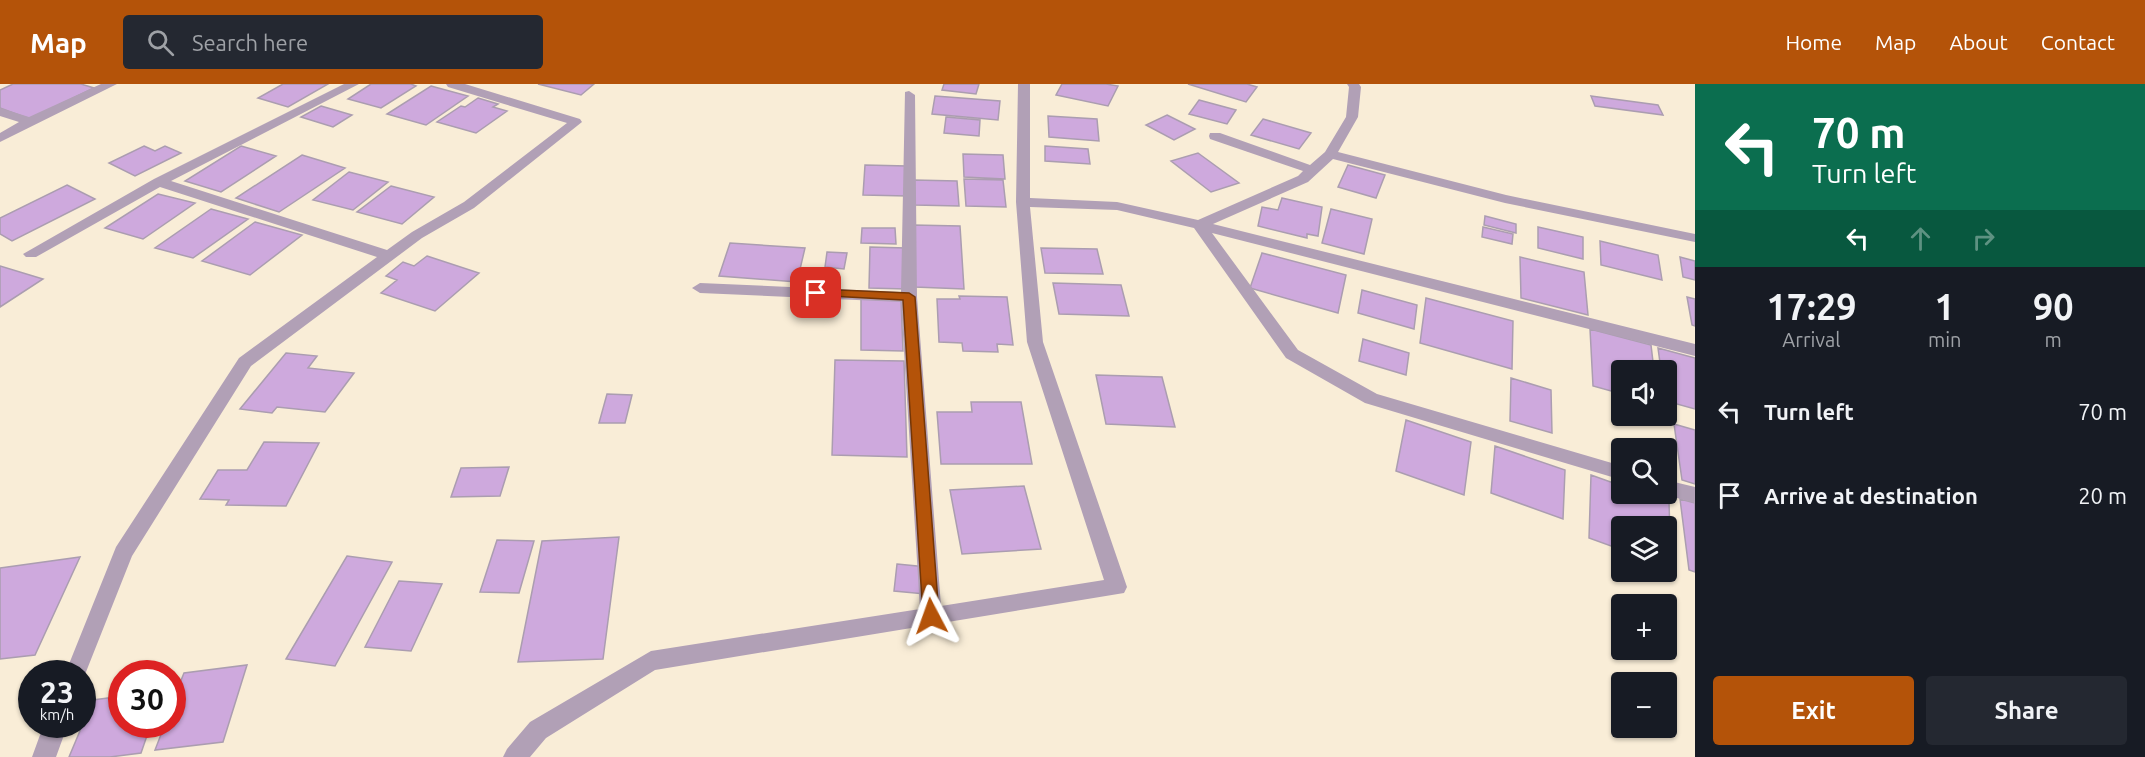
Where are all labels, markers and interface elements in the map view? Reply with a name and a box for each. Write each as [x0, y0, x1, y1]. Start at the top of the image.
search box [123, 15, 543, 69]
icon: search [144, 26, 177, 59]
text: Map [30, 27, 87, 58]
text: Search here [192, 30, 308, 55]
text: Home [1785, 30, 1842, 54]
text: Map [1875, 30, 1916, 54]
text: About [1949, 30, 2008, 54]
text: Contact [2041, 30, 2115, 54]
icon: left [1713, 108, 1791, 186]
text: 70 m [1812, 109, 1906, 156]
text: Turn left [1812, 158, 1916, 188]
icon: left [1841, 222, 1874, 255]
icon: ahead [1904, 222, 1937, 255]
icon: right [1967, 222, 2000, 255]
pin [790, 267, 841, 318]
icon: arrive [799, 276, 832, 309]
text: 17:29 [1766, 286, 1857, 327]
text: 1 [1935, 286, 1955, 327]
text: 90 [2033, 286, 2074, 327]
text: Arrival [1782, 328, 1841, 351]
text: min [1928, 328, 1962, 351]
text: m [2045, 328, 2062, 351]
map controls [1611, 360, 1677, 738]
button: sound [1611, 360, 1677, 426]
icon: left [1713, 395, 1746, 428]
text: Turn left [1764, 399, 1854, 424]
text: 70 m [2078, 399, 2127, 424]
button: search [1611, 438, 1677, 504]
icon: arrive [1713, 479, 1746, 512]
text: Arrive at destination [1764, 483, 1978, 508]
text: 20 m [2078, 483, 2127, 508]
button: layers [1611, 516, 1677, 582]
position arrow [899, 584, 963, 648]
button: + [1611, 594, 1677, 660]
speed limit sign: 30 [108, 660, 186, 738]
button: − [1611, 672, 1677, 738]
text: 23 [40, 675, 74, 709]
button: Exit [1713, 676, 1914, 745]
button: Share [1926, 676, 2127, 745]
text: km/h [40, 706, 74, 723]

